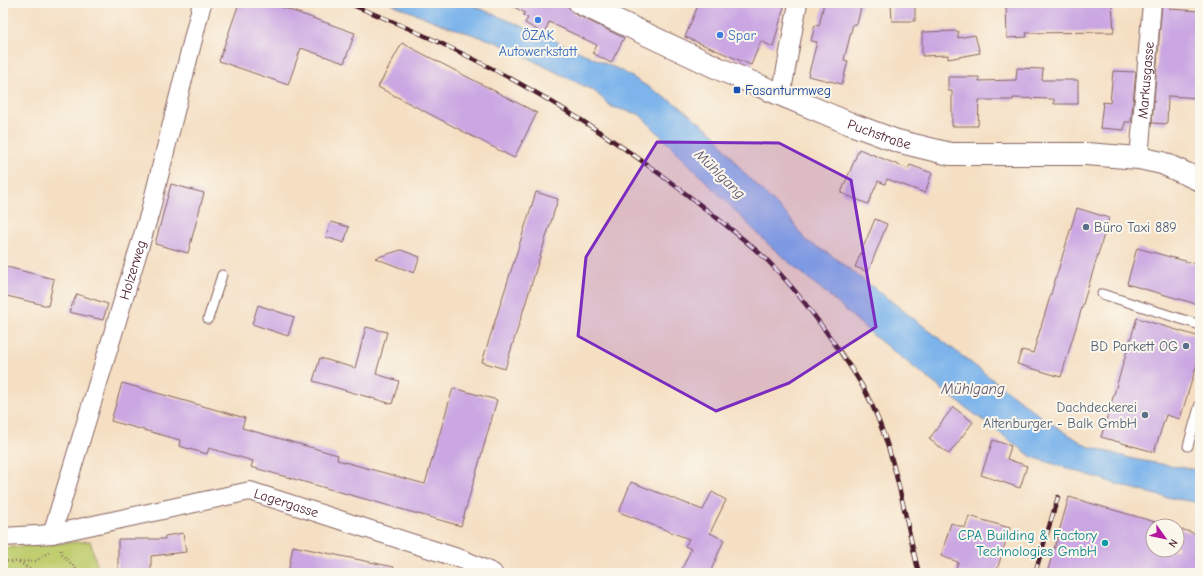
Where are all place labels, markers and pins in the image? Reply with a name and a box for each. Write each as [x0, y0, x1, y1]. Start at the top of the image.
marker: ÖZAK Autowerkstatt [533, 15, 543, 25]
place label: ÖZAK Autowerkstatt [499, 27, 578, 60]
place label: Spar [728, 27, 756, 44]
marker: Spar [715, 30, 725, 40]
place label: Fasanturmweg [745, 82, 831, 99]
marker: Fasanturmweg [732, 85, 742, 95]
place label: Büro Taxi 889 [1094, 219, 1177, 236]
marker: Büro Taxi 889 [1081, 222, 1091, 232]
place label: BD Parkett OG [1091, 338, 1178, 355]
marker: BD Parkett OG [1181, 341, 1191, 351]
place label: Dachdeckerei Altenburger - Balk GmbH [983, 399, 1137, 432]
marker: Dachdeckerei Altenburger - Balk GmbH [1140, 410, 1150, 420]
place label: CPA Building & Factory Technologies GmbH [958, 527, 1098, 560]
marker: CPA Building & Factory Technologies GmbH [1100, 538, 1110, 548]

